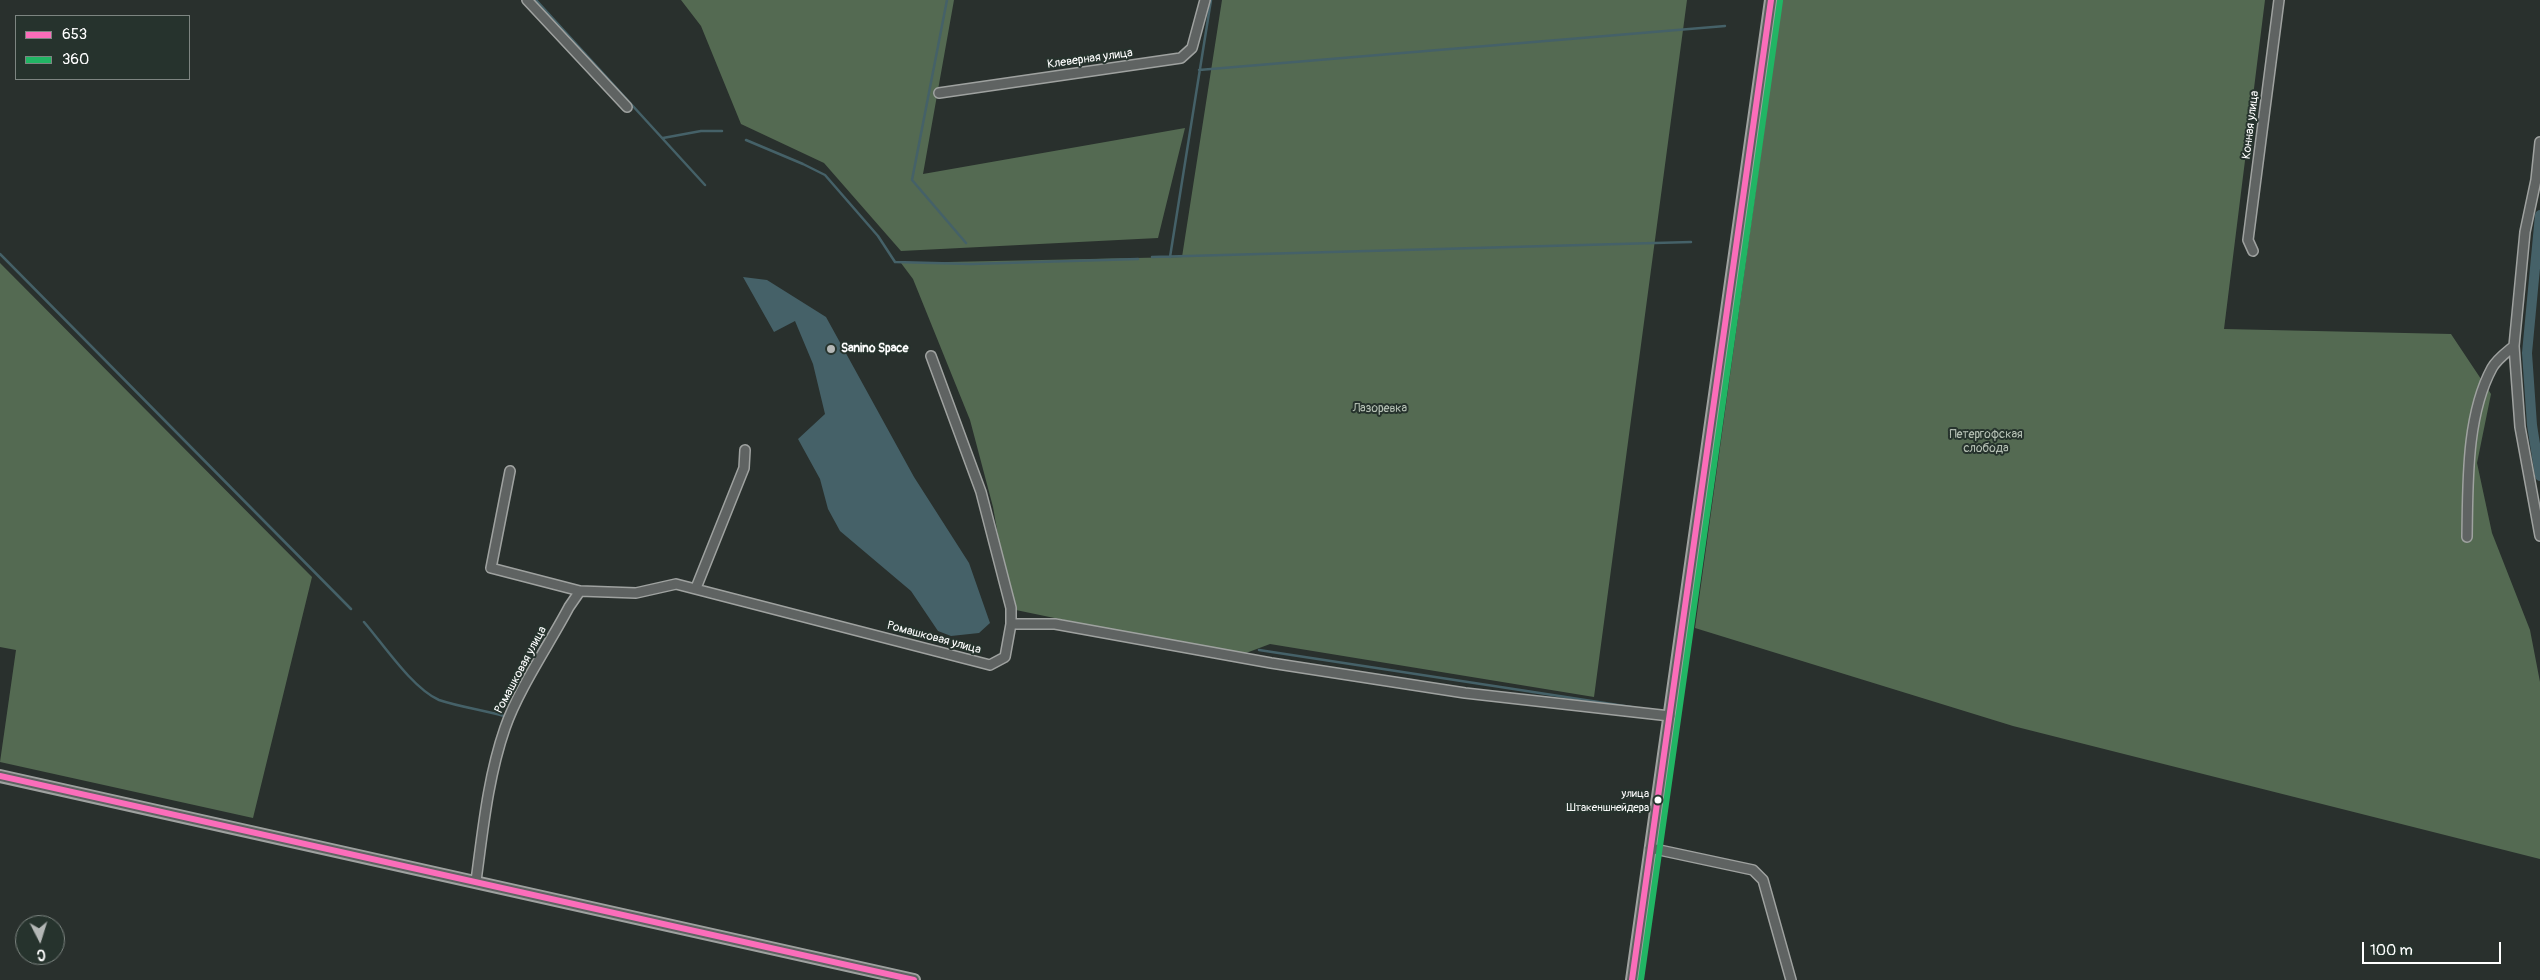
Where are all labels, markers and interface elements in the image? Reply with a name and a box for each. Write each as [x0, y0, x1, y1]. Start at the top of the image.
legend [15, 15, 190, 80]
text: 653 [62, 25, 87, 44]
street label: Клеверная улица [1046, 46, 1134, 72]
text: 360 [62, 50, 89, 69]
street label: Конная улица [2240, 90, 2262, 160]
place label: Sanino Space [841, 342, 908, 356]
marker: Sanino Space [825, 343, 837, 355]
park label: Лазоревка [1353, 402, 1407, 416]
park label: Петергофская слобода [1949, 428, 2023, 456]
street label: Ромашковая улица [885, 619, 983, 657]
street label: Ромашковая улица [492, 624, 550, 716]
place label: улица Штакеншнейдера [1566, 787, 1649, 813]
marker: улица Штакеншнейдера [1653, 795, 1663, 805]
north arrow [15, 915, 65, 965]
scale bar [2365, 932, 2504, 964]
text: 100 m [2370, 941, 2413, 960]
text: С [36, 946, 46, 963]

